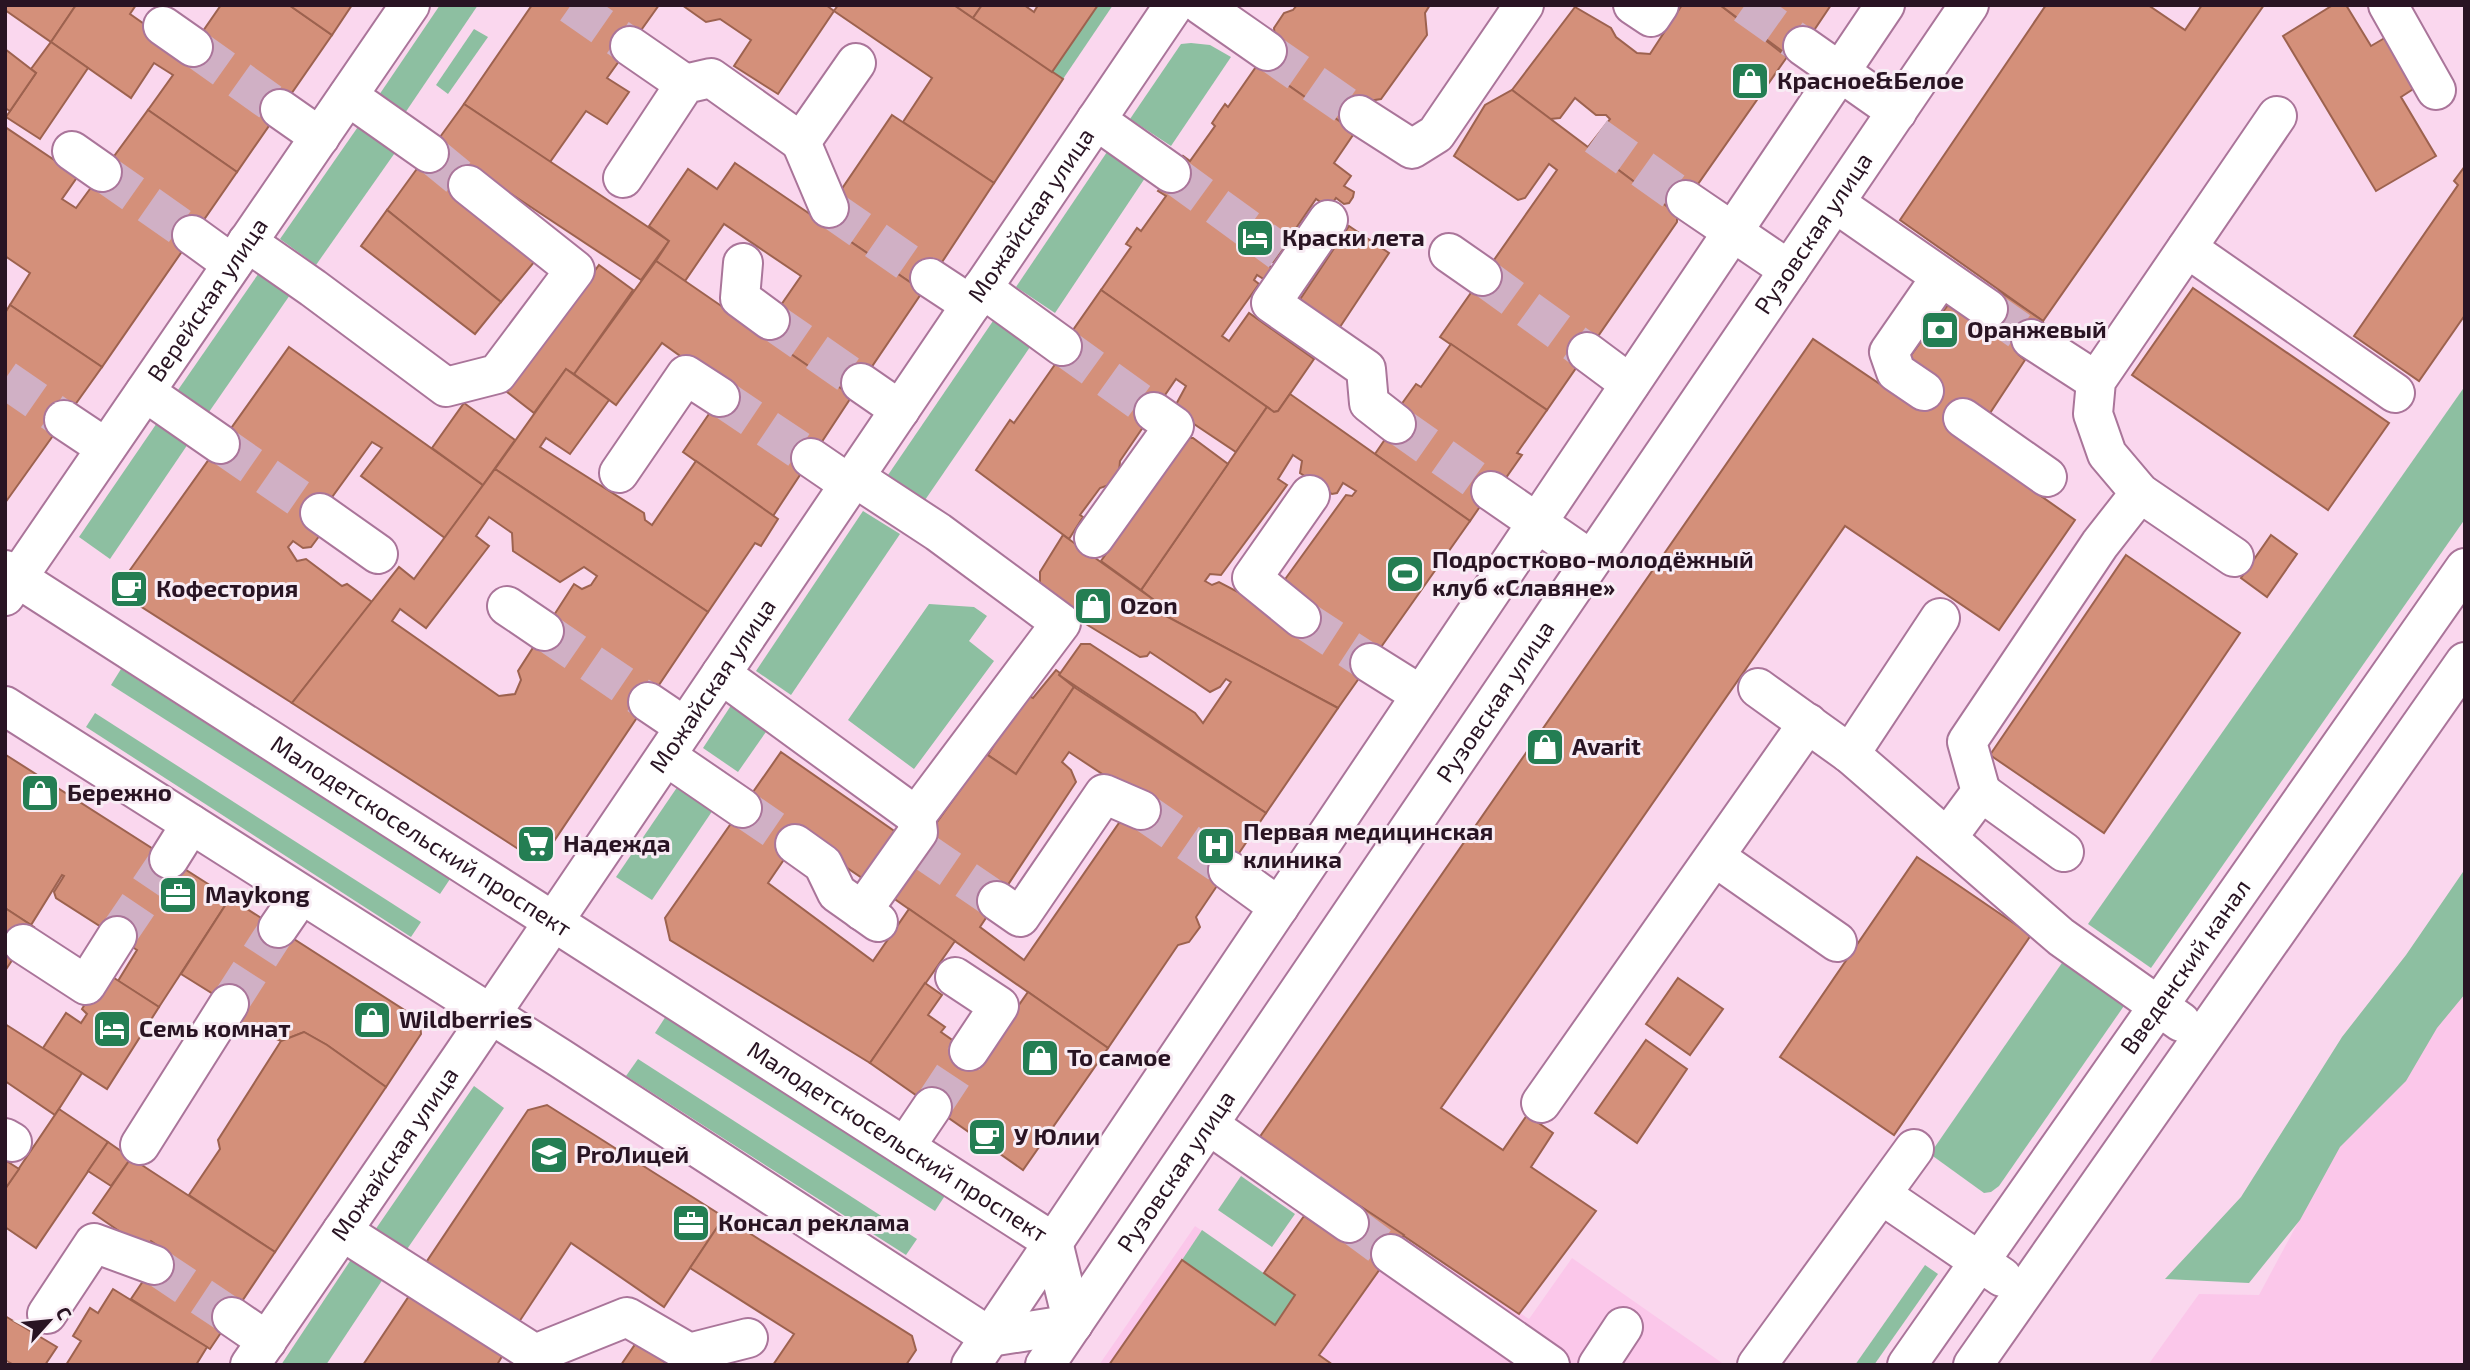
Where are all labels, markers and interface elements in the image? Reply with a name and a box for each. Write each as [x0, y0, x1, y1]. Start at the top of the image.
shop icon: Красное&Белое [1729, 60, 1771, 102]
place label: Красное&Белое [1777, 65, 1964, 94]
street label: Можайская улица [961, 122, 1100, 307]
street label: Рузовская улица [1747, 146, 1878, 319]
street label: Верейская улица [140, 211, 273, 387]
hotel icon: Краски лета [1234, 217, 1276, 259]
place label: Краски лета [1282, 222, 1425, 251]
bank icon: Оранжевый [1919, 309, 1961, 351]
place label: Оранжевый [1967, 314, 2107, 343]
place label: Подростково-молодёжный клуб «Славяне» [1432, 544, 1754, 601]
sports icon: Подростково-молодёжный клуб «Славяне» [1384, 553, 1426, 595]
cafe icon: Кофестория [108, 568, 150, 610]
place label: Кофестория [156, 573, 298, 602]
shop icon: Ozon [1072, 585, 1114, 627]
place label: Ozon [1120, 590, 1178, 619]
street label: Можайская улица [642, 592, 781, 778]
street label: Рузовская улица [1429, 614, 1560, 787]
shop icon: Avarit [1524, 726, 1566, 768]
street label: Малодетскосельский проспект [266, 728, 577, 942]
place label: Avarit [1572, 731, 1641, 760]
shop icon: Бережно [19, 772, 61, 814]
place label: Бережно [67, 777, 172, 806]
place label: Первая медицинская клиника [1243, 816, 1493, 873]
supermarket icon: Надежда [515, 823, 557, 865]
hospital icon: Первая медицинская клиника [1195, 825, 1237, 867]
place label: Надежда [563, 828, 671, 857]
street label: Введенский канал [2113, 873, 2256, 1059]
office icon: Maykong [157, 874, 199, 916]
place label: Maykong [205, 879, 310, 908]
shop icon: Wildberries [351, 999, 393, 1041]
place label: Wildberries [399, 1004, 532, 1033]
hotel icon: Семь комнат [91, 1008, 133, 1050]
place label: Семь комнат [139, 1013, 291, 1042]
street label: Малодетскосельский проспект [743, 1034, 1054, 1248]
shop icon: То самое [1019, 1037, 1061, 1079]
place label: То самое [1067, 1042, 1171, 1071]
street label: Можайская улица [324, 1061, 464, 1246]
street label: Рузовская улица [1110, 1084, 1240, 1257]
cafe icon: У Юлии [966, 1116, 1008, 1158]
place label: У Юлии [1014, 1121, 1100, 1150]
school or university icon: ProЛицей [528, 1134, 570, 1176]
place label: ProЛицей [576, 1139, 689, 1168]
office icon: Консал реклама [670, 1202, 712, 1244]
place label: Консал реклама [718, 1207, 909, 1236]
north arrow [14, 1286, 84, 1356]
text: С [52, 1303, 77, 1323]

